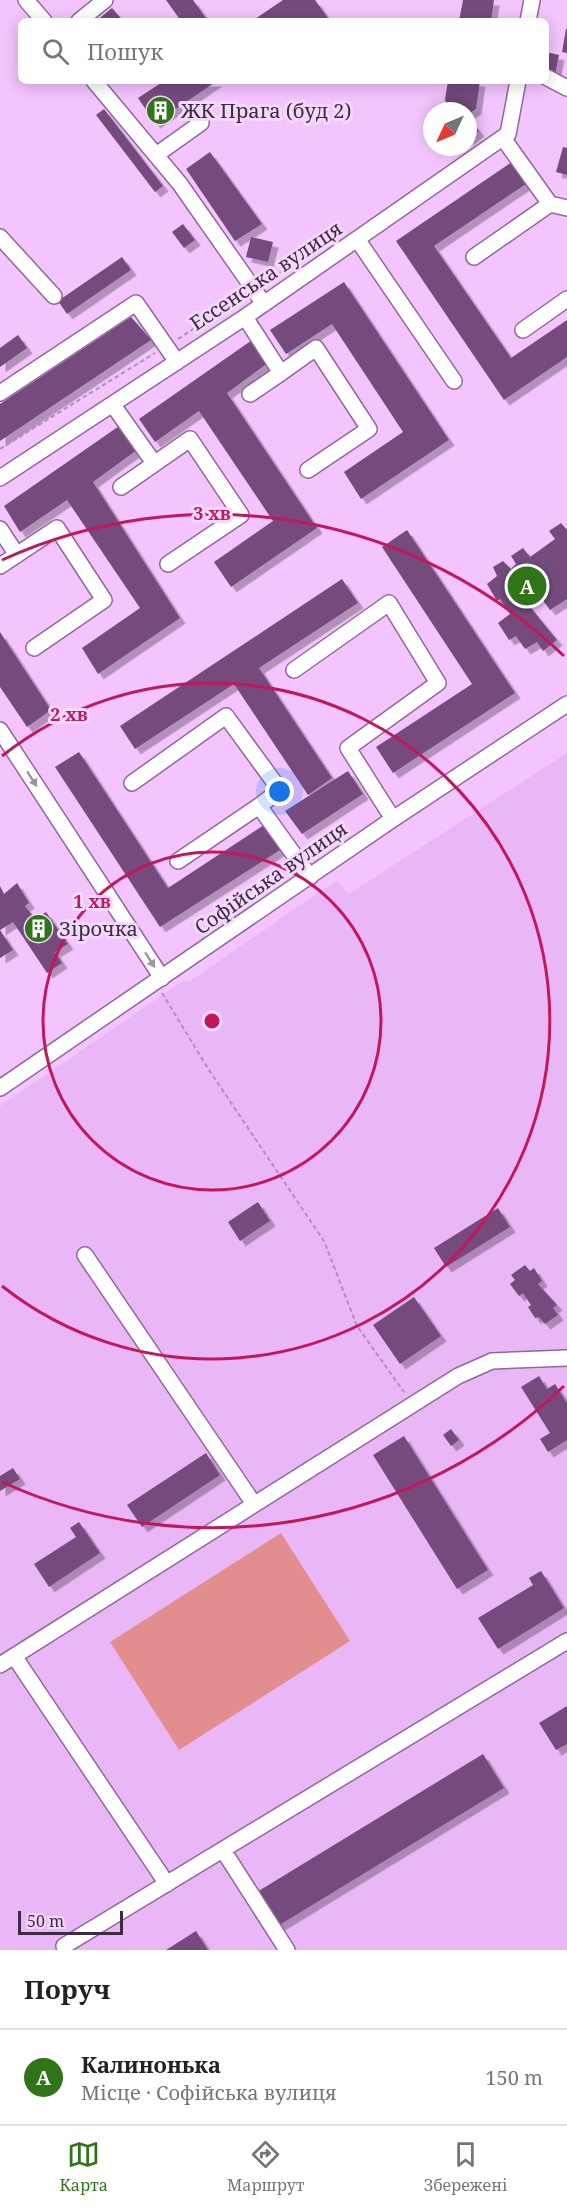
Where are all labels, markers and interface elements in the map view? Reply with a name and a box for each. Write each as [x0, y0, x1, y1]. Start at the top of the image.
search box [18, 18, 549, 84]
icon: search [39, 35, 72, 68]
text: Пошук [87, 36, 163, 66]
building icon: ЖК Прага (буд 2) [144, 95, 176, 127]
place label: ЖК Прага (буд 2) [180, 97, 351, 124]
north arrow [423, 102, 477, 156]
street label: Ессенська вулиця [184, 215, 347, 337]
text: 3 хв [193, 501, 231, 525]
pin: A [508, 564, 546, 608]
text: 2 хв [50, 702, 88, 726]
one-way arrow [26, 771, 37, 787]
your location [265, 777, 294, 806]
street label: Софійська вулиця [189, 815, 352, 940]
text: 1 хв [73, 889, 111, 913]
building icon: Зірочка [22, 913, 54, 945]
place label: Зірочка [59, 915, 138, 942]
one-way arrow [144, 951, 156, 967]
centre of rings [202, 1011, 222, 1031]
scale bar [18, 1908, 123, 1936]
text: 50 m [27, 1910, 64, 1932]
text: Поруч [24, 1971, 110, 2007]
text: Калинонька [81, 2049, 221, 2079]
text: A [36, 2064, 51, 2091]
text: 150 m [485, 2064, 543, 2091]
text: Місце · Софійська вулиця [81, 2079, 337, 2106]
tab: Карта [60, 2138, 108, 2196]
tab: Маршрут [227, 2138, 304, 2196]
tab: Збережені [424, 2138, 507, 2196]

